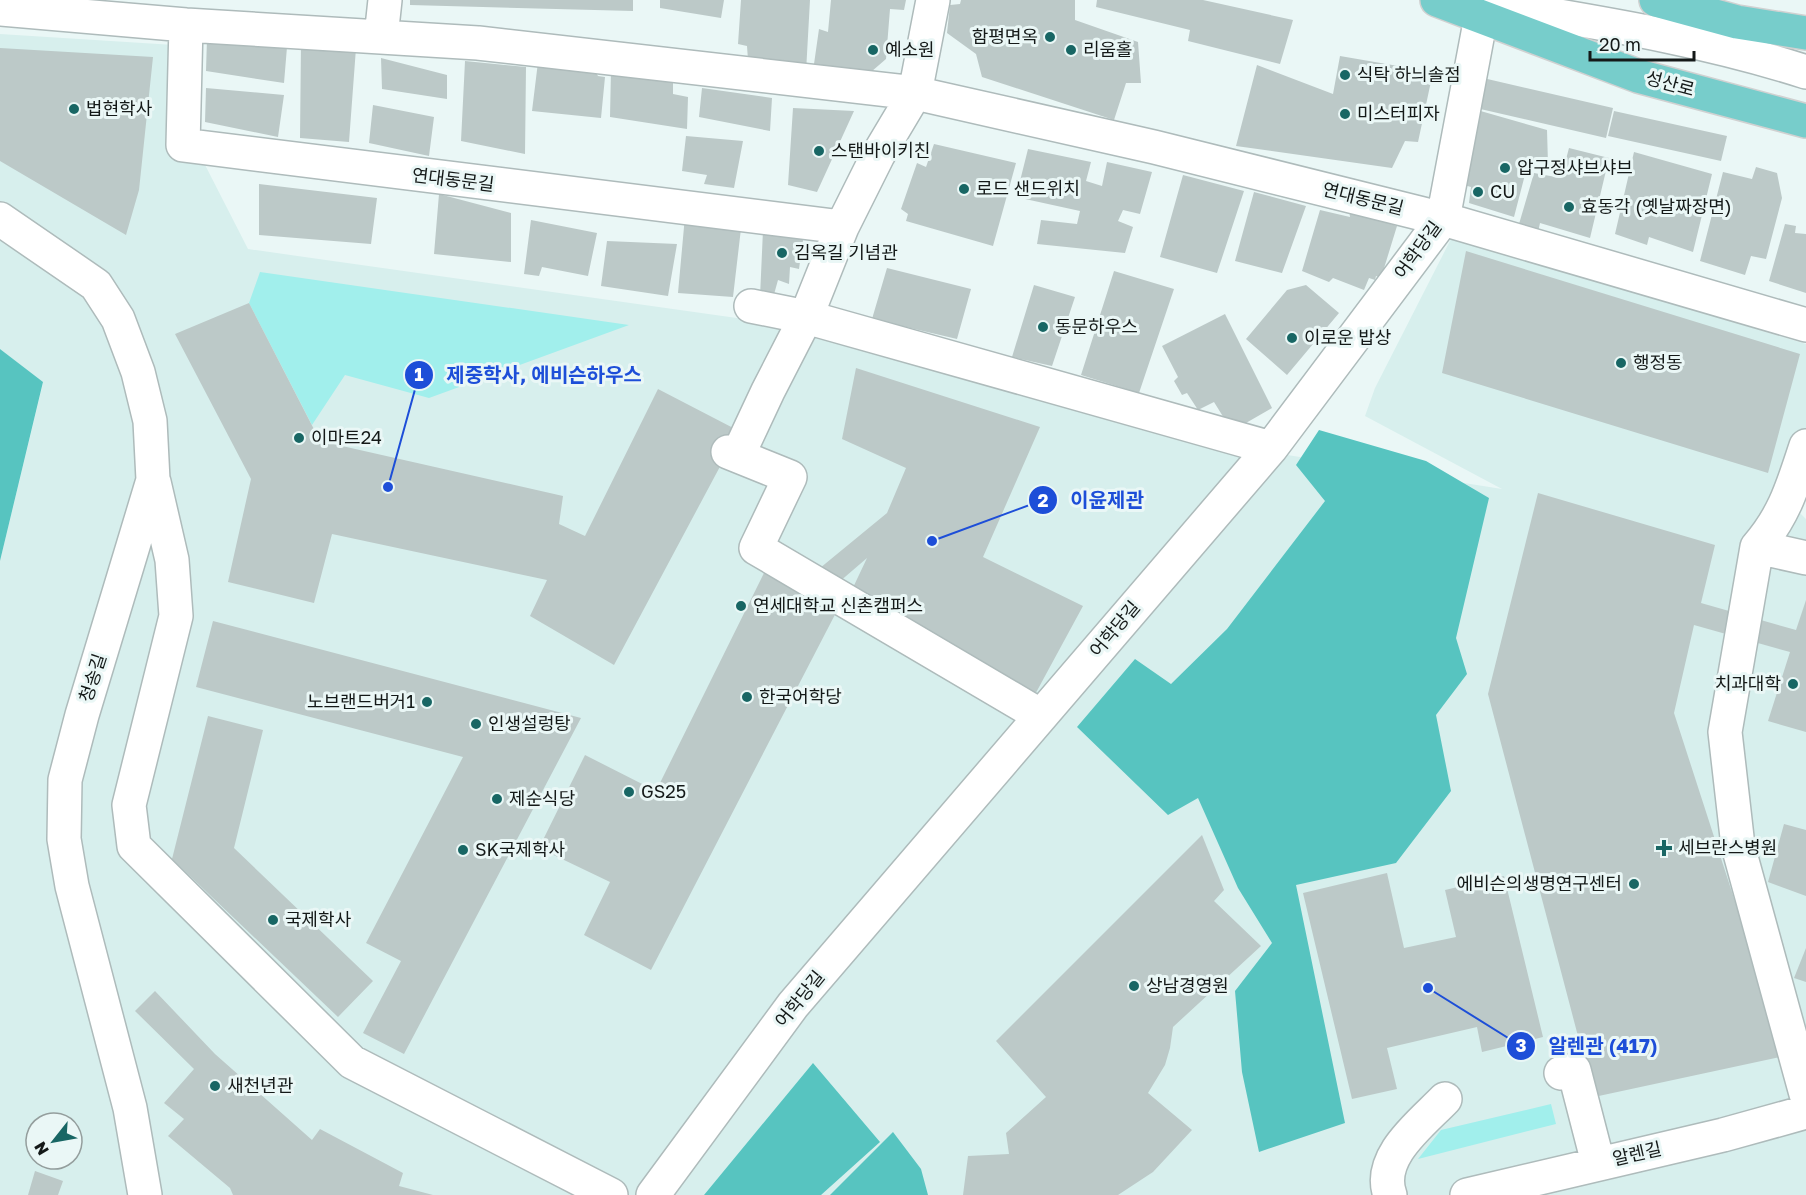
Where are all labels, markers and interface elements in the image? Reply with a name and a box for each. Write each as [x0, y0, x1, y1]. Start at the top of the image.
scale bar [1590, 24, 1694, 62]
place label: 함평면옥 [972, 25, 1038, 47]
marker: 함평면옥 [1043, 30, 1057, 44]
text: 20 m [1599, 33, 1641, 55]
place label: 예소원 [885, 38, 935, 60]
place label: 리움홀 [1083, 38, 1133, 60]
marker: 예소원 [866, 43, 880, 57]
marker: 리움홀 [1064, 43, 1078, 57]
place label: 식탁 하늬솔점 [1357, 63, 1461, 85]
street label: 성산로 [1643, 66, 1697, 100]
marker: 식탁 하늬솔점 [1338, 68, 1352, 82]
place label: 법현학사 [86, 97, 153, 119]
marker: 법현학사 [67, 102, 81, 116]
place label: 미스터피자 [1357, 102, 1440, 124]
marker: 미스터피자 [1338, 107, 1352, 121]
place label: 스탠바이키친 [831, 139, 930, 161]
marker: 스탠바이키친 [812, 144, 826, 158]
place label: 압구정샤브샤브 [1517, 156, 1633, 178]
marker: 압구정샤브샤브 [1498, 161, 1512, 175]
street label: 연대동문길 [411, 163, 496, 195]
place label: 로드 샌드위치 [976, 177, 1080, 199]
street label: 연대동문길 [1320, 177, 1406, 219]
place label: CU [1490, 180, 1515, 202]
marker: 로드 샌드위치 [957, 182, 971, 196]
marker: CU [1471, 185, 1485, 199]
place label: 효동각 (옛날짜장면) [1581, 195, 1732, 217]
marker: 효동각 (옛날짜장면) [1562, 200, 1576, 214]
street label: 어학당길 [1389, 216, 1446, 283]
place label: 김옥길 기념관 [794, 241, 898, 263]
marker: 김옥길 기념관 [775, 246, 789, 260]
place label: 동문하우스 [1055, 315, 1138, 337]
marker: 동문하우스 [1036, 320, 1050, 334]
place label: 이로운 밥상 [1304, 326, 1391, 348]
marker: 이로운 밥상 [1285, 331, 1299, 345]
place label: 행정동 [1633, 351, 1683, 373]
callout: 제중학사, 에비슨하우스 [404, 356, 653, 394]
marker: 행정동 [1614, 356, 1628, 370]
text: 제중학사, 에비슨하우스 [446, 362, 642, 386]
text: 1 [414, 363, 424, 385]
place label: 이마트24 [311, 426, 382, 448]
marker: 이마트24 [292, 431, 306, 445]
callout: 이윤제관 [1028, 481, 1155, 519]
text: 이윤제관 [1070, 487, 1144, 511]
text: 2 [1038, 489, 1049, 511]
place label: 연세대학교 신촌캠퍼스 [753, 594, 923, 616]
street label: 어학당길 [1085, 596, 1144, 661]
marker: 연세대학교 신촌캠퍼스 [734, 599, 748, 613]
street label: 청송길 [74, 651, 110, 705]
place label: 치과대학 [1715, 672, 1781, 694]
marker: 치과대학 [1786, 677, 1800, 691]
place label: 한국어학당 [759, 685, 842, 707]
place label: 노브랜드버거1 [307, 690, 415, 712]
marker: 한국어학당 [740, 690, 754, 704]
marker: 노브랜드버거1 [420, 695, 434, 709]
place label: 인생설렁탕 [488, 712, 571, 734]
marker: 인생설렁탕 [469, 717, 483, 731]
place label: GS25 [641, 780, 686, 802]
marker: GS25 [622, 785, 636, 799]
place label: 제순식당 [509, 787, 575, 809]
marker: 제순식당 [490, 792, 504, 806]
place label: 세브란스병원 [1678, 836, 1777, 858]
place label: SK국제학사 [475, 838, 566, 860]
marker: 세브란스병원 [1655, 839, 1673, 857]
marker: SK국제학사 [456, 843, 470, 857]
place label: 에비슨의생명연구센터 [1456, 872, 1622, 894]
marker: 에비슨의생명연구센터 [1627, 877, 1641, 891]
place label: 국제학사 [285, 908, 352, 930]
marker: 국제학사 [266, 913, 280, 927]
street label: 어학당길 [770, 966, 829, 1031]
place label: 상남경영원 [1146, 974, 1229, 996]
marker: 상남경영원 [1127, 979, 1141, 993]
callout: 알렌관 (417) [1506, 1027, 1669, 1065]
text: 알렌관 (417) [1548, 1033, 1658, 1057]
text: 3 [1516, 1034, 1527, 1056]
place label: 새천년관 [227, 1074, 294, 1096]
marker: 새천년관 [208, 1079, 222, 1093]
north arrow [24, 1111, 84, 1171]
street label: 알렌길 [1610, 1137, 1663, 1169]
text: N [29, 1138, 53, 1159]

